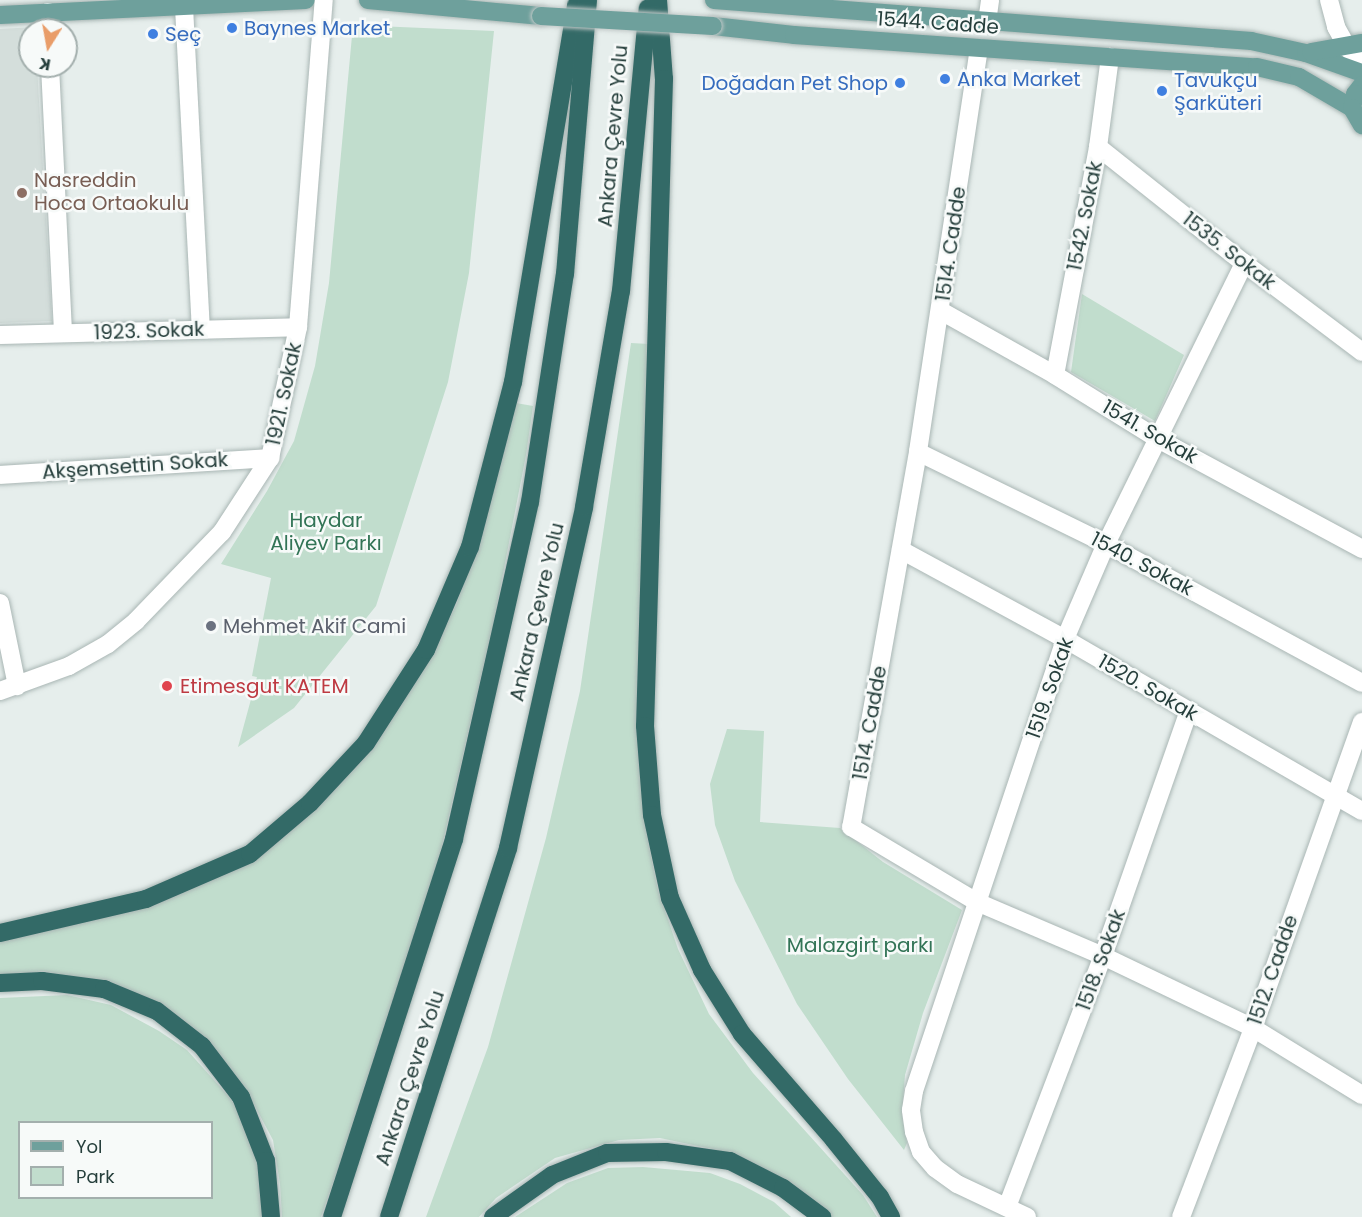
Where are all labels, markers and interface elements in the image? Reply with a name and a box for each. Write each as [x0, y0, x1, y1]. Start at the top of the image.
street label: 1544. Cadde [876, 7, 1000, 39]
place label: Baynes Market [244, 16, 390, 40]
north arrow [18, 18, 78, 78]
marker: Baynes Market [225, 21, 239, 35]
place label: Seç [165, 22, 201, 46]
marker: Seç [146, 27, 160, 41]
street label: Ankara Çevre Yolu [593, 44, 633, 228]
text: K [37, 52, 53, 77]
place label: Anka Market [957, 67, 1081, 91]
place label: Tavukçu Şarküteri [1174, 68, 1262, 115]
place label: Doğadan Pet Shop [701, 71, 888, 95]
marker: Anka Market [938, 72, 952, 86]
marker: Doğadan Pet Shop [893, 76, 907, 90]
marker: Tavukçu Şarküteri [1155, 84, 1169, 98]
street label: 1542. Sokak [1063, 159, 1107, 273]
place label: Nasreddin Hoca Ortaokulu [34, 169, 189, 216]
street label: 1514. Cadde [931, 185, 971, 303]
marker: Nasreddin Hoca Ortaokulu [15, 186, 29, 200]
street label: 1535. Sokak [1178, 207, 1280, 295]
street label: 1923. Sokak [93, 317, 205, 345]
street label: 1921. Sokak [261, 340, 307, 448]
street label: 1541. Sokak [1098, 395, 1202, 469]
street label: Akşemsettin Sokak [41, 448, 229, 484]
park label: Haydar Aliyev Parkı [270, 509, 382, 556]
street label: Ankara Çevre Yolu [505, 520, 569, 704]
street label: 1540. Sokak [1087, 527, 1197, 601]
place label: Mehmet Akif Cami [223, 614, 406, 638]
marker: Mehmet Akif Cami [204, 619, 218, 633]
street label: 1519. Sokak [1021, 634, 1079, 742]
street label: 1520. Sokak [1094, 650, 1202, 726]
street label: 1514. Cadde [848, 664, 892, 782]
place label: Etimesgut KATEM [180, 674, 349, 698]
marker: Etimesgut KATEM [158, 677, 176, 695]
street label: 1518. Sokak [1072, 906, 1130, 1014]
street label: 1512. Cadde [1243, 912, 1303, 1028]
park label: Malazgirt parkı [787, 933, 933, 957]
street label: Ankara Çevre Yolu [370, 987, 450, 1169]
legend [18, 1121, 213, 1199]
text: Yol [76, 1134, 102, 1159]
text: Park [76, 1164, 115, 1189]

